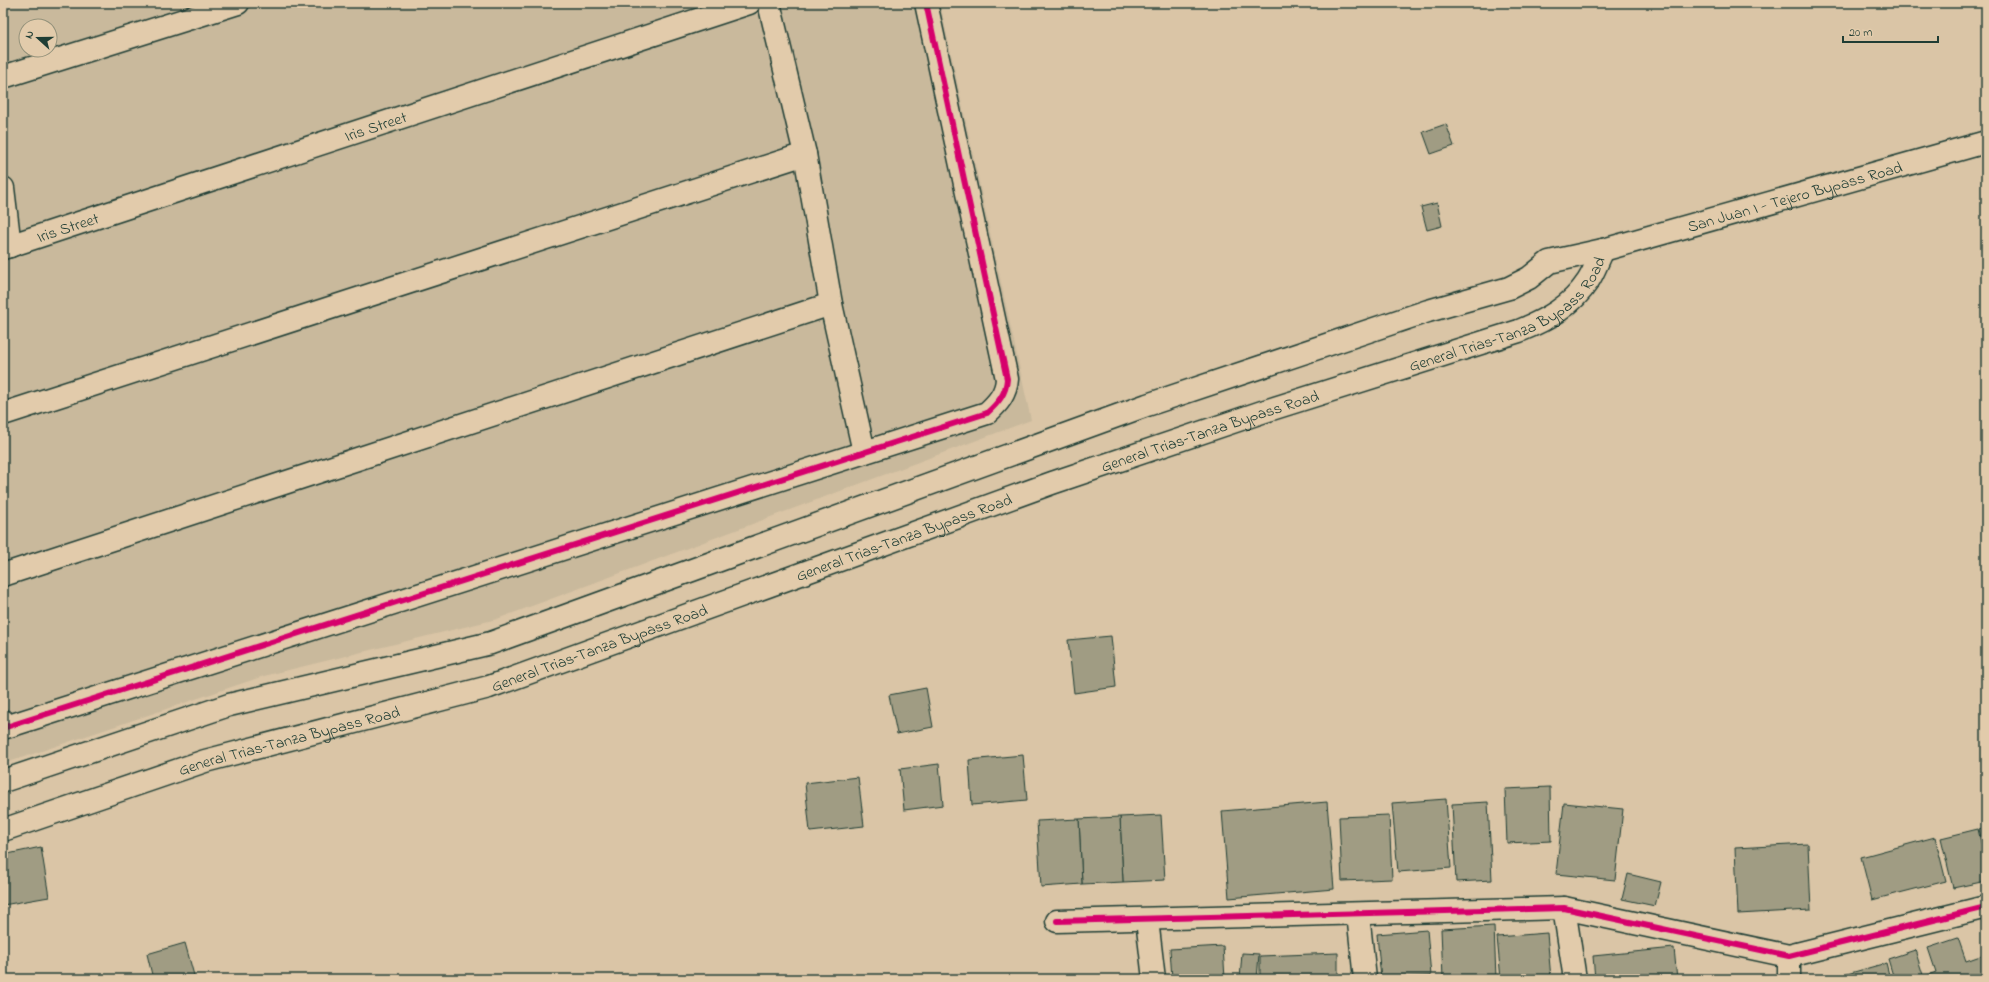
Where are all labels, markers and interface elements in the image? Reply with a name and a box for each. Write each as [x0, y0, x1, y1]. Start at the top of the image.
north arrow [18, 18, 58, 58]
scale bar [1843, 18, 1938, 44]
text: 20 m [1849, 24, 1872, 42]
text: N [21, 28, 38, 41]
street label: Iris Street [342, 106, 411, 149]
street label: San Juan I - Tejero Bypass Road [1685, 156, 1905, 240]
street label: Iris Street [34, 207, 103, 250]
street label: General Trias–Tanza Bypass Road [1406, 253, 1613, 379]
street label: General Trias–Tanza Bypass Road [1098, 385, 1322, 480]
street label: General Trias–Tanza Bypass Road [793, 488, 1016, 589]
street label: General Trias–Tanza Bypass Road [488, 599, 711, 699]
street label: General Trias–Tanza Bypass Road [176, 701, 403, 783]

